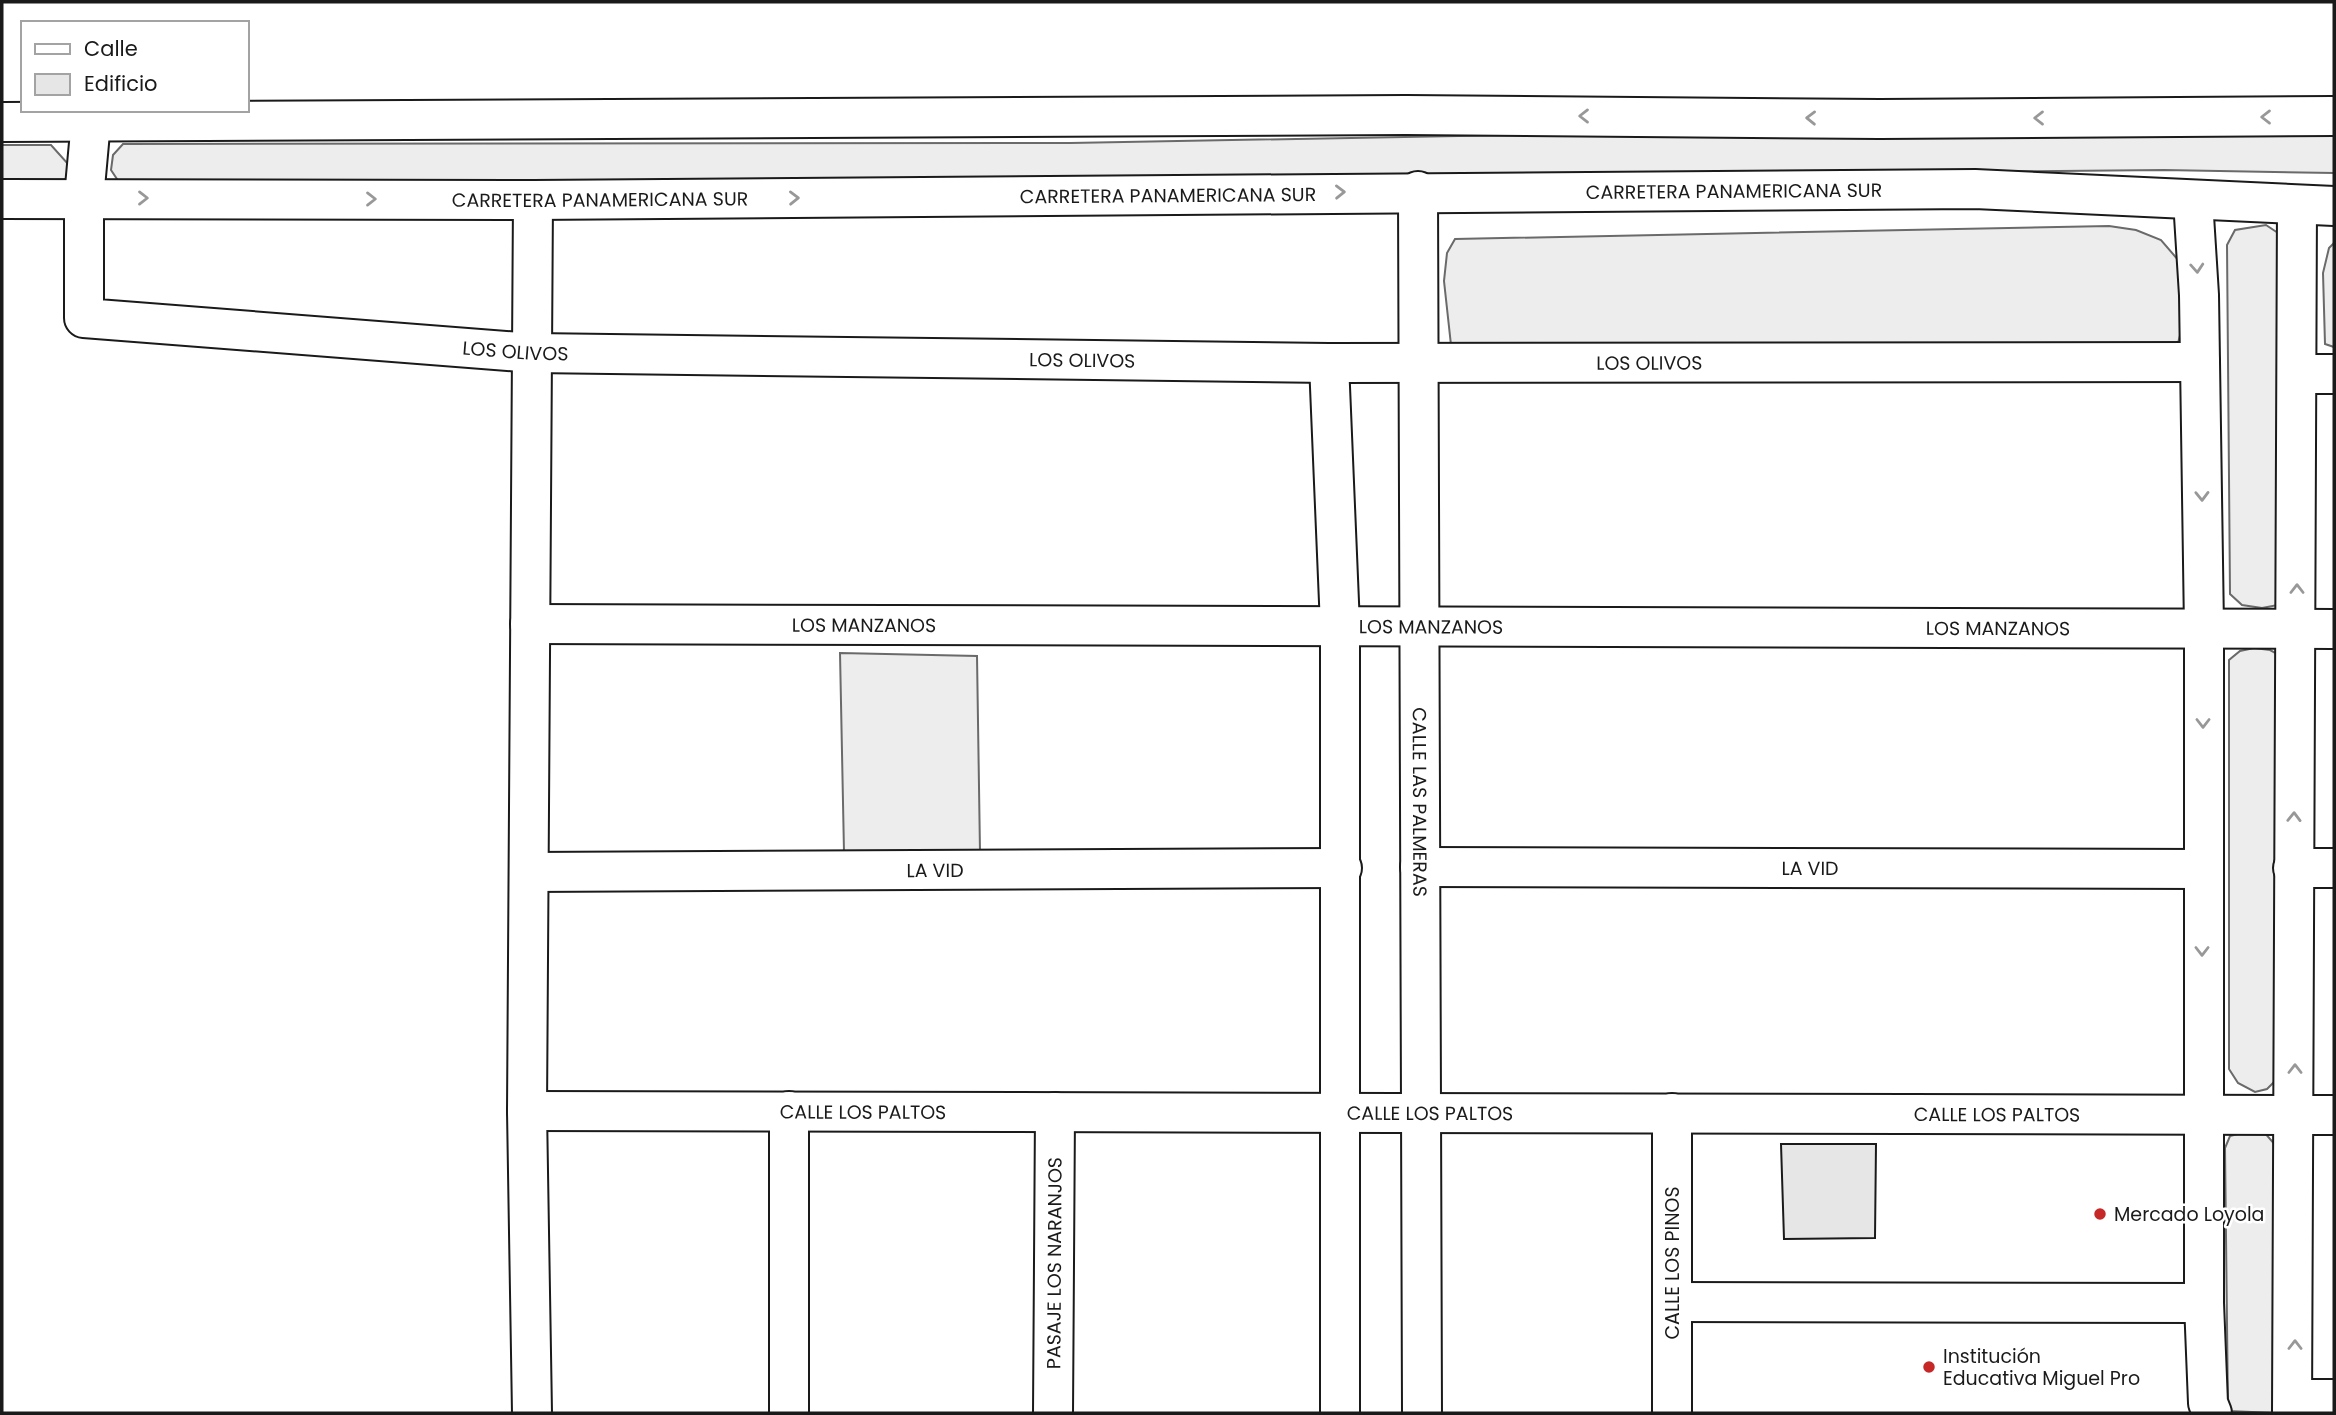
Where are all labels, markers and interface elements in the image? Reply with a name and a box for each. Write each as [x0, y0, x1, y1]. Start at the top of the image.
legend [21, 21, 248, 112]
text: Calle [84, 34, 138, 63]
text: Edificio [84, 69, 158, 98]
one-way arrow [1578, 108, 1588, 124]
one-way arrow [2260, 109, 2271, 125]
one-way arrow [1805, 110, 1816, 125]
one-way arrow [2033, 110, 2043, 126]
street label: CARRETERA PANAMERICANA SUR [1586, 177, 1882, 206]
street label: CARRETERA PANAMERICANA SUR [1020, 181, 1316, 210]
one-way arrow [1336, 184, 1346, 200]
street label: CARRETERA PANAMERICANA SUR [452, 185, 748, 214]
one-way arrow [139, 190, 149, 206]
one-way arrow [789, 190, 800, 205]
one-way arrow [366, 191, 377, 207]
one-way arrow [2189, 263, 2204, 274]
street label: LOS OLIVOS [461, 335, 569, 367]
street label: LOS OLIVOS [1029, 346, 1136, 375]
street label: LOS OLIVOS [1596, 350, 1702, 377]
one-way arrow [2194, 491, 2210, 502]
one-way arrow [2289, 583, 2305, 594]
street label: LOS MANZANOS [792, 612, 936, 639]
street label: LOS MANZANOS [1359, 613, 1503, 641]
street label: LOS MANZANOS [1926, 615, 2070, 642]
street label: CALLE LAS PALMERAS [1406, 707, 1433, 897]
one-way arrow [2195, 719, 2211, 729]
one-way arrow [2286, 811, 2301, 822]
street label: LA VID [1781, 855, 1839, 882]
street label: LA VID [906, 857, 964, 884]
one-way arrow [2194, 946, 2210, 957]
one-way arrow [2287, 1063, 2302, 1074]
street label: CALLE LOS PALTOS [780, 1099, 946, 1126]
street label: CALLE LOS PALTOS [1347, 1100, 1513, 1127]
street label: CALLE LOS PALTOS [1914, 1101, 2080, 1128]
street label: PASAJE LOS NARANJOS [1040, 1157, 1069, 1369]
street label: CALLE LOS PINOS [1659, 1186, 1686, 1340]
place label: Mercado Loyola [2114, 1201, 2264, 1228]
marker: Mercado Loyola [2092, 1206, 2108, 1222]
one-way arrow [2287, 1339, 2303, 1350]
place label: Institución Educativa Miguel Pro [1943, 1343, 2140, 1392]
marker: Institución Educativa Miguel Pro [1921, 1359, 1937, 1375]

